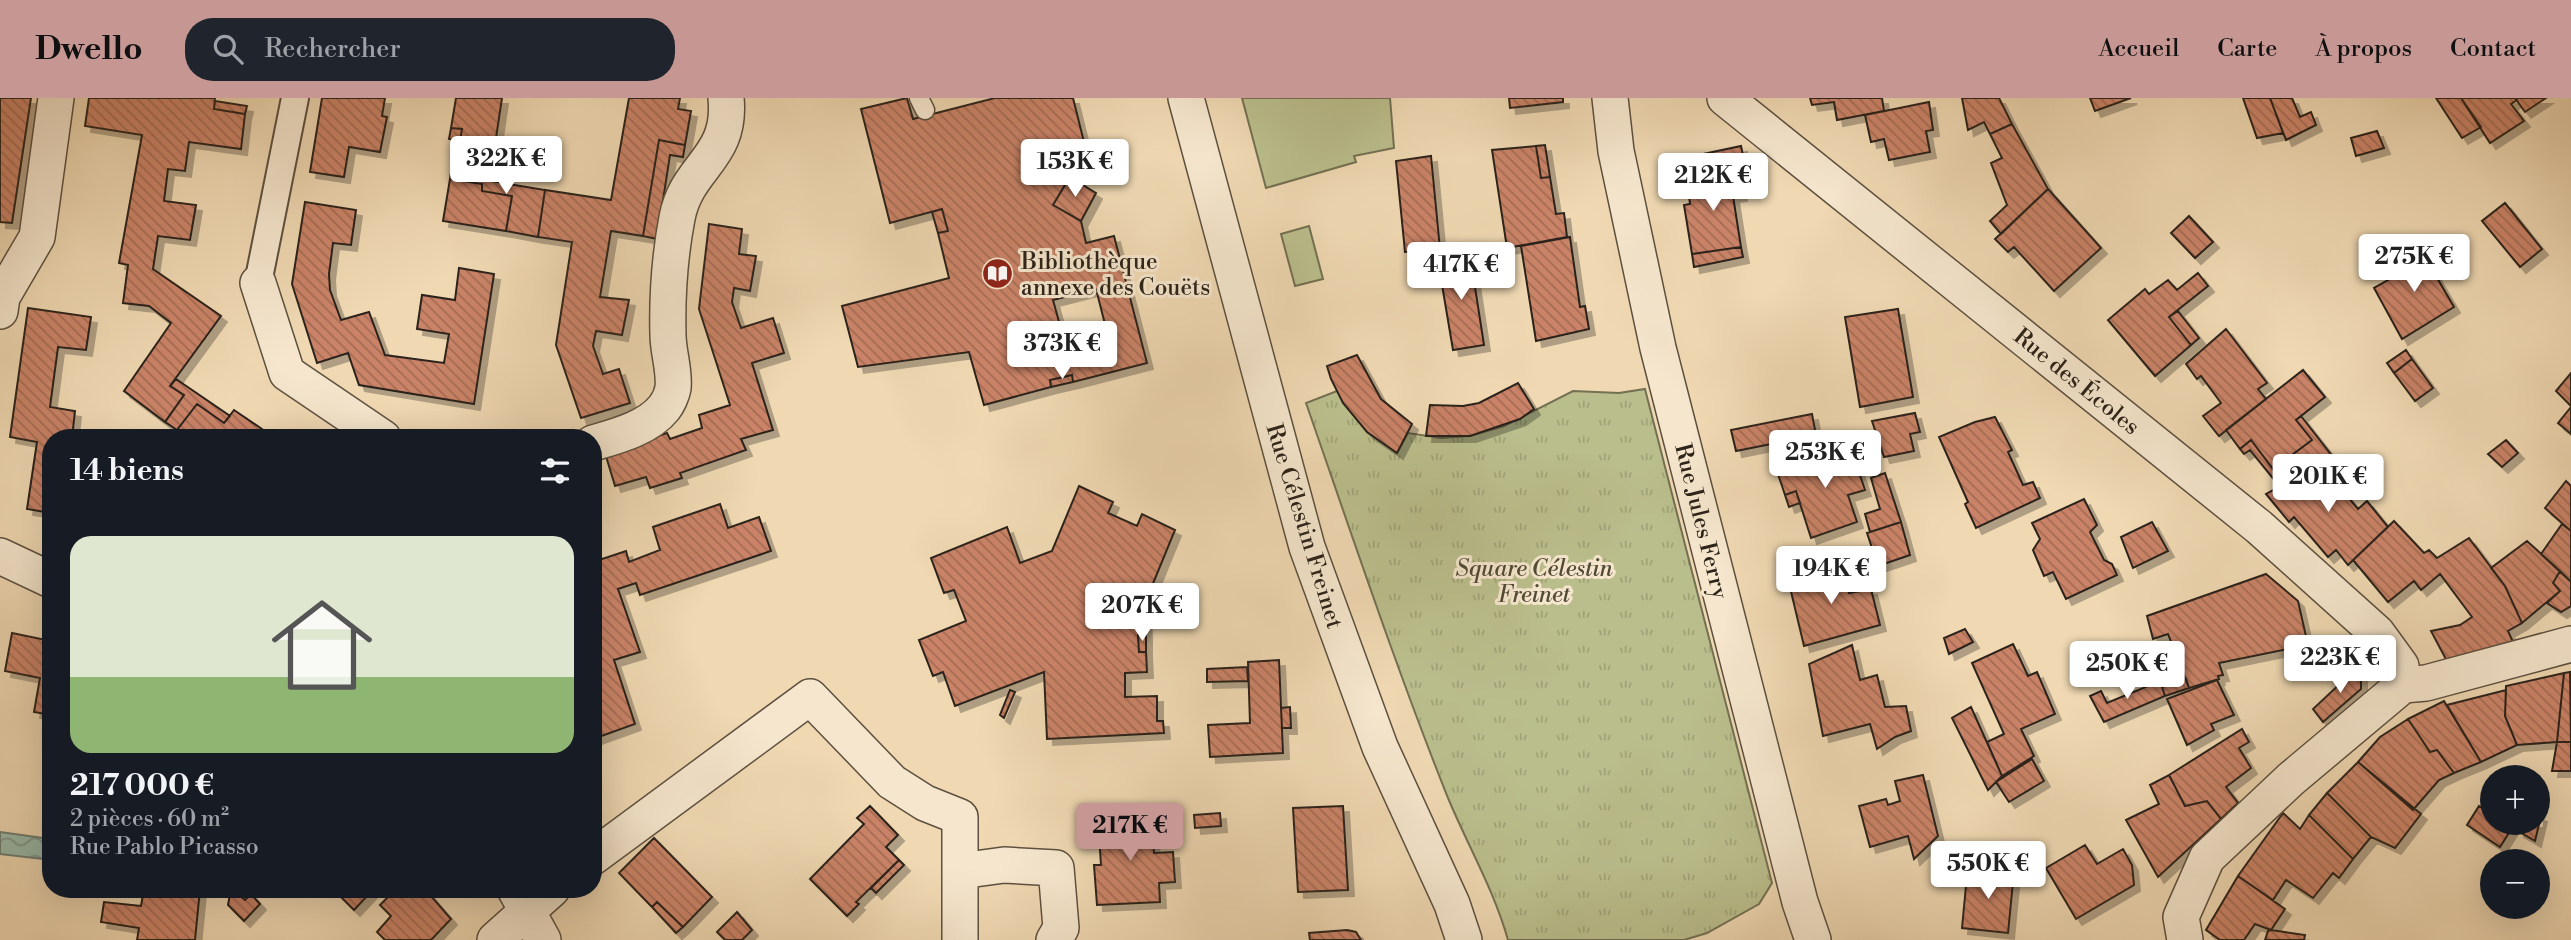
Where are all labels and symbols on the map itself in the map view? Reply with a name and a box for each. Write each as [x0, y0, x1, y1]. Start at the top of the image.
pin: 322K € [449, 136, 563, 196]
pin: 153K € [1018, 140, 1132, 199]
pin: 212K € [1656, 153, 1770, 213]
pin: 275K € [2357, 234, 2471, 294]
pin: 417K € [1404, 242, 1518, 302]
place label: Bibliothèque annexe des Couëts [1020, 248, 1210, 302]
library icon: Bibliothèque annexe des Couëts [981, 257, 1015, 291]
street label: Rue des Écoles [2008, 321, 2146, 441]
pin: 373K € [1005, 322, 1119, 381]
street label: Rue Célestin Freinet [1260, 420, 1349, 632]
pin: 253K € [1768, 430, 1882, 490]
street label: Rue Jules Ferry [1668, 441, 1734, 603]
pin: 201K € [2271, 454, 2385, 514]
pin: 194K € [1774, 546, 1888, 606]
park label: Square Célestin Freinet [1455, 555, 1614, 609]
pin: 207K € [1085, 584, 1199, 643]
pin: 223K € [2283, 636, 2397, 695]
pin: 250K € [2070, 642, 2184, 701]
pin: 217K € [1073, 804, 1187, 863]
pin: 550K € [1931, 842, 2045, 901]

